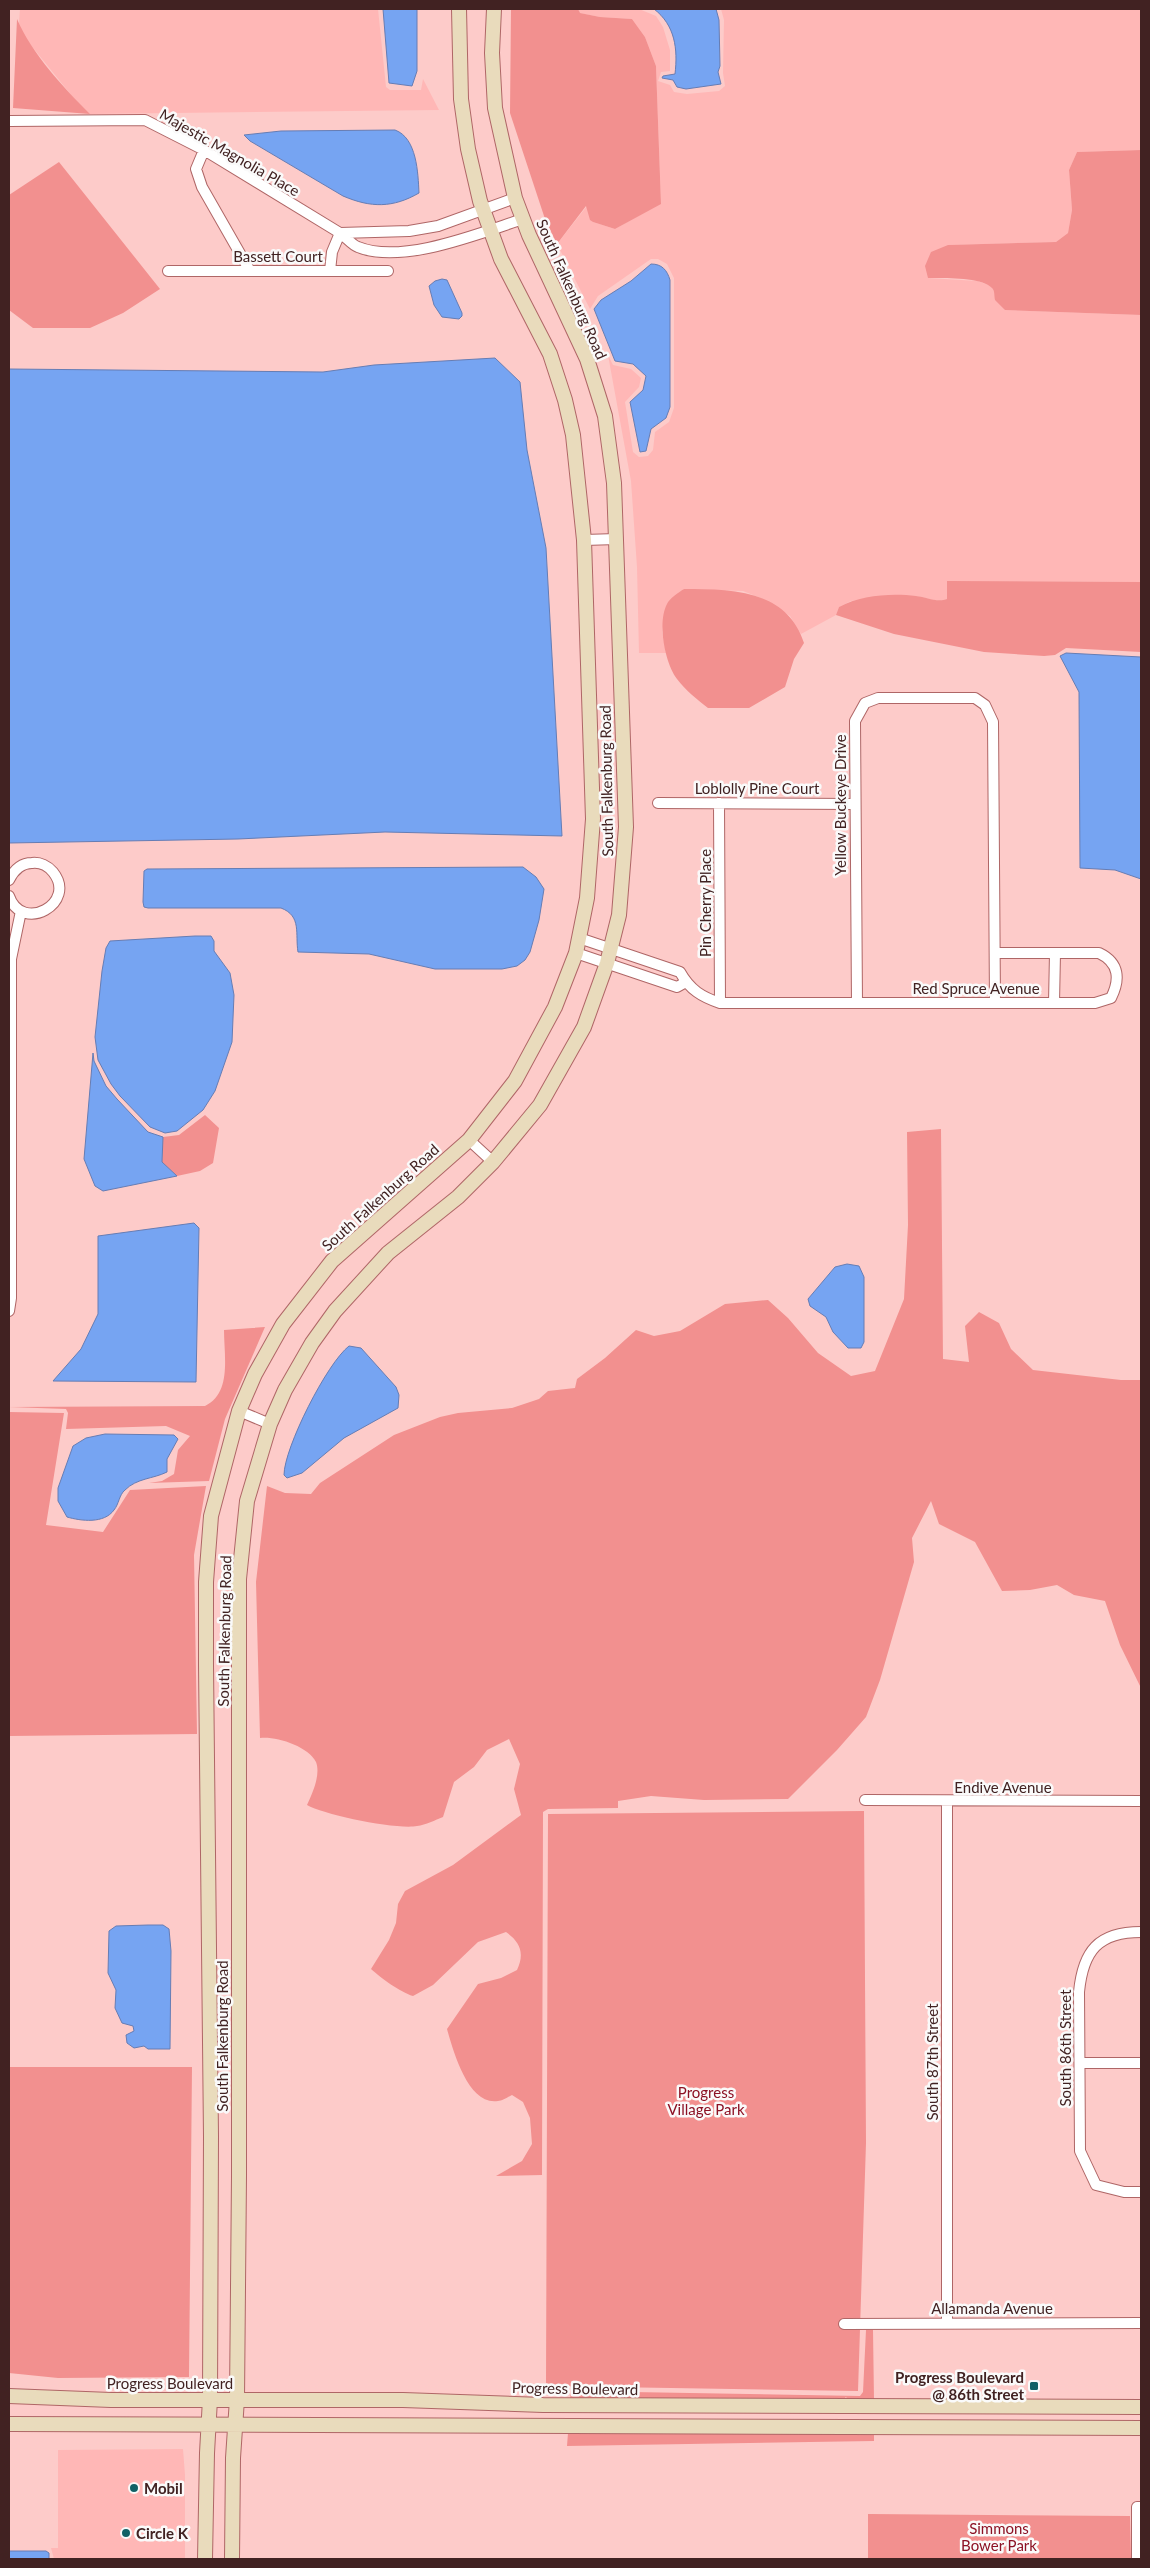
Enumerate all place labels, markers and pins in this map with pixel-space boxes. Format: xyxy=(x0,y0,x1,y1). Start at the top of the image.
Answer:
place label: Progress Boulevard @ 86th Street xyxy=(895,2368,1024,2403)
marker: Progress Boulevard @ 86th Street xyxy=(1028,2380,1040,2392)
place label: Mobil xyxy=(144,2479,183,2497)
marker: Mobil xyxy=(128,2482,140,2494)
place label: Circle K xyxy=(136,2524,189,2542)
marker: Circle K xyxy=(120,2527,132,2539)

